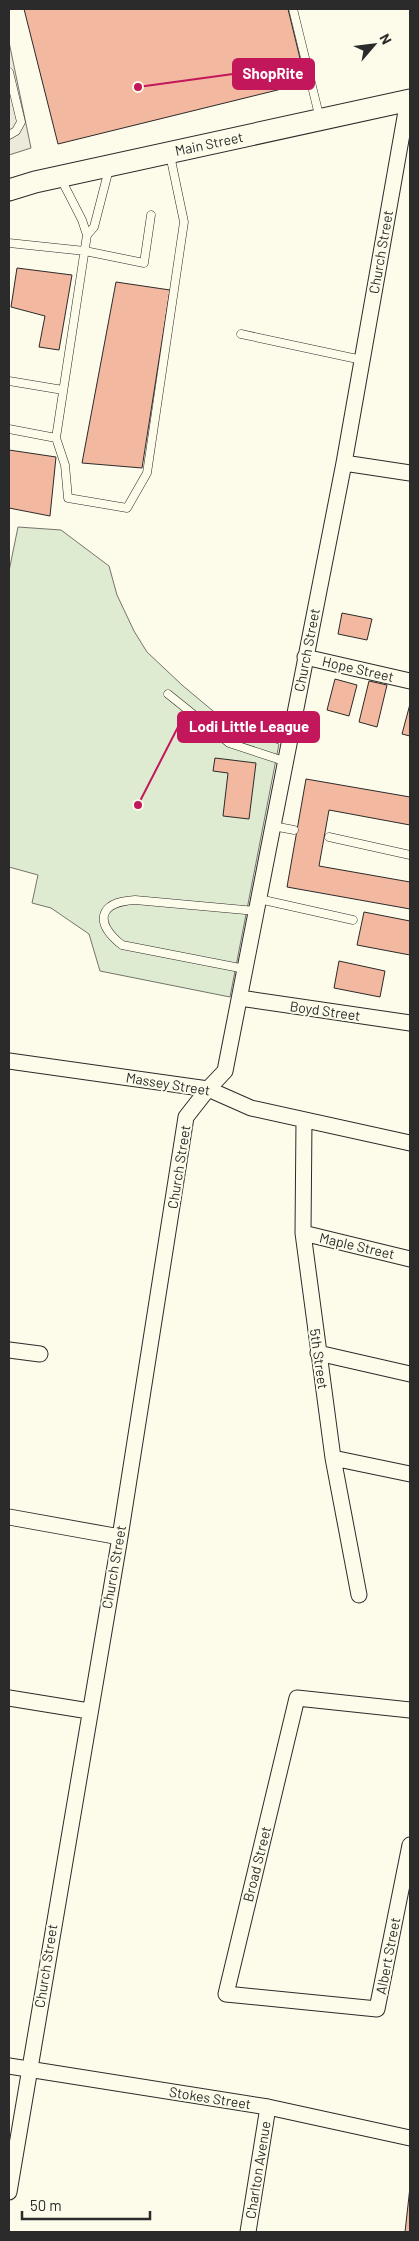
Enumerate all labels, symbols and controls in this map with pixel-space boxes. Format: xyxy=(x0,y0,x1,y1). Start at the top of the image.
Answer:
north arrow xyxy=(349,20,399,70)
text: N xyxy=(376,31,396,47)
callout: ShopRite xyxy=(233,59,314,89)
text: ShopRite xyxy=(243,64,303,82)
street label: Main Street xyxy=(173,128,245,159)
street label: Church Street xyxy=(365,209,396,295)
street label: Church Street xyxy=(290,607,323,693)
street label: Hope Street xyxy=(321,652,396,685)
callout: Lodi Little League xyxy=(178,712,319,742)
text: Lodi Little League xyxy=(189,717,309,735)
street label: Boyd Street xyxy=(289,997,361,1024)
street label: Massey Street xyxy=(125,1068,211,1099)
street label: Church Street xyxy=(164,1124,194,1210)
street label: Maple Street xyxy=(318,1229,396,1262)
street label: 5th Street xyxy=(307,1328,332,1390)
street label: Church Street xyxy=(98,1524,129,1610)
street label: Broad Street xyxy=(239,1824,274,1903)
street label: Albert Street xyxy=(372,1916,403,1996)
street label: Church Street xyxy=(31,1923,61,2009)
street label: Stokes Street xyxy=(168,2083,252,2112)
street label: Charlton Avenue xyxy=(241,2120,274,2220)
scale bar xyxy=(22,2188,150,2220)
text: 50 m xyxy=(30,2196,62,2214)

